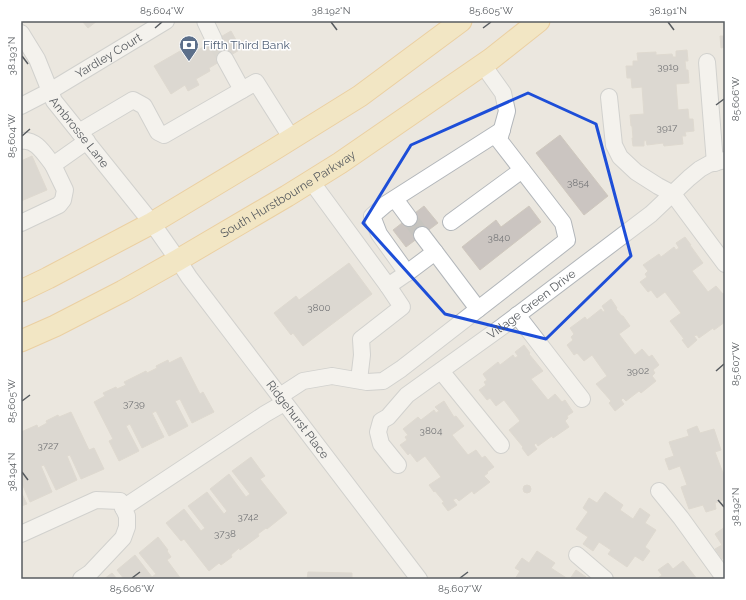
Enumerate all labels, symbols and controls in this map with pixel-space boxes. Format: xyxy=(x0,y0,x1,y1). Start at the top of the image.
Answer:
text: 85.604°W xyxy=(140,5,184,16)
text: 38.192°N xyxy=(312,5,350,16)
text: 85.605°W xyxy=(469,5,514,16)
text: 38.191°N xyxy=(649,5,687,16)
street label: Yardley Court xyxy=(73,30,144,81)
bank icon: Fifth Third Bank xyxy=(178,34,200,62)
text: 38.193°N xyxy=(6,37,17,75)
place label: Fifth Third Bank xyxy=(203,38,290,52)
house number: 3919 xyxy=(657,61,679,72)
text: 85.606°W xyxy=(730,76,741,121)
street label: Ambrosse Lane xyxy=(46,94,112,171)
text: 85.604°W xyxy=(6,114,17,158)
house number: 3917 xyxy=(657,122,678,133)
street label: South Hurstbourne Parkway xyxy=(218,147,359,241)
house number: 3854 xyxy=(567,177,590,188)
house number: 3840 xyxy=(488,232,510,243)
street label: Village Green Drive xyxy=(485,267,578,342)
house number: 3800 xyxy=(307,302,331,313)
text: 85.607°W xyxy=(730,342,741,386)
house number: 3902 xyxy=(627,365,649,376)
text: 85.605°W xyxy=(6,378,17,423)
street label: Ridgehurst Place xyxy=(263,378,332,461)
house number: 3739 xyxy=(123,398,145,409)
house number: 3804 xyxy=(420,425,443,436)
house number: 3727 xyxy=(37,440,59,451)
text: 38.194°N xyxy=(6,452,17,492)
text: 38.192°N xyxy=(730,488,741,526)
house number: 3742 xyxy=(238,511,258,522)
house number: 3738 xyxy=(214,528,236,539)
text: 85.606°W xyxy=(110,583,155,594)
text: 85.607°W xyxy=(438,583,482,594)

